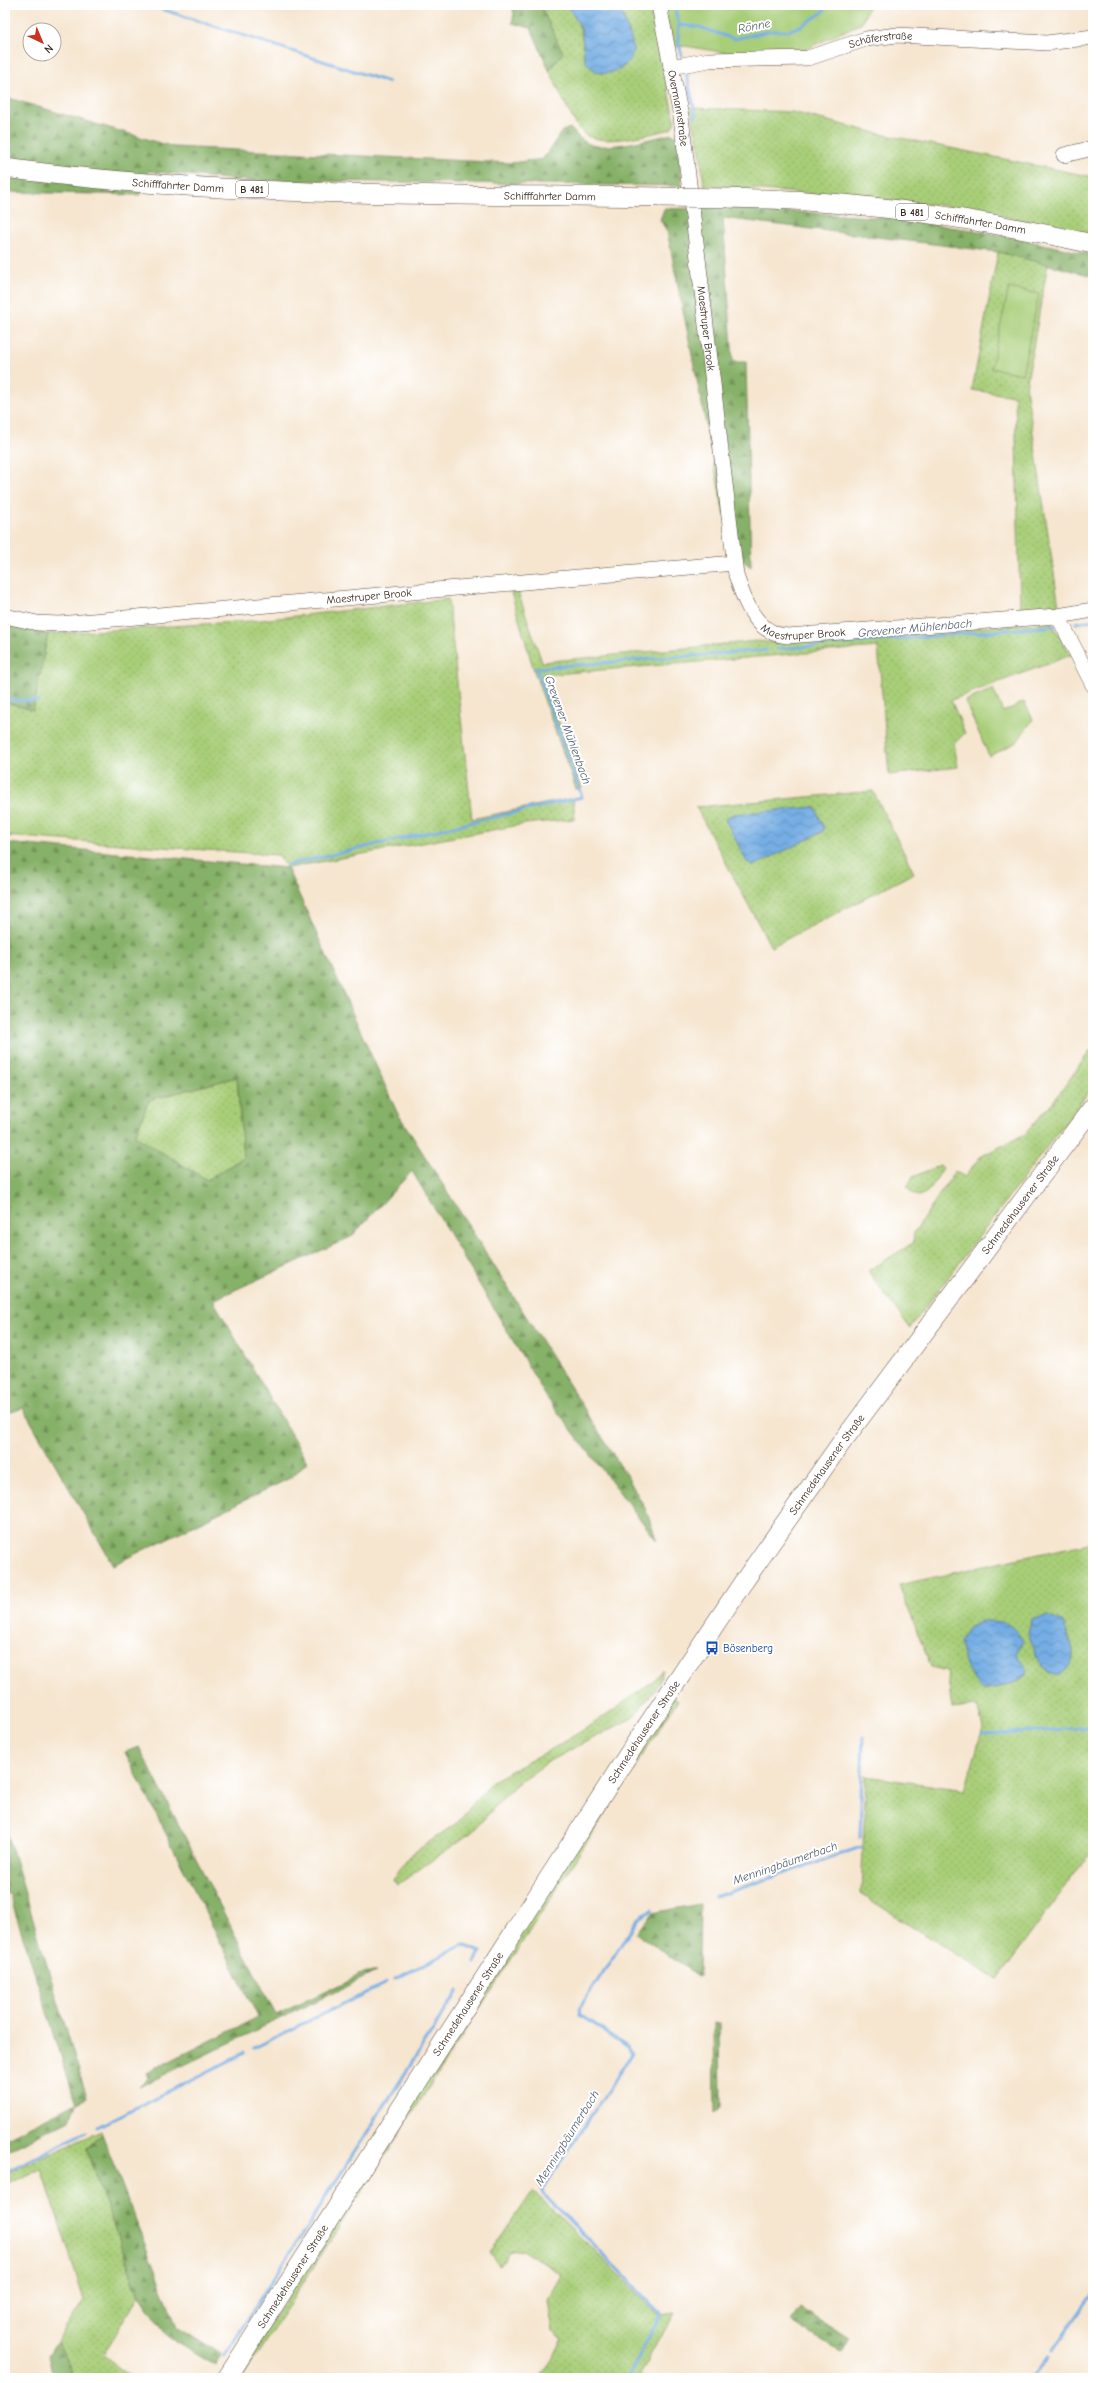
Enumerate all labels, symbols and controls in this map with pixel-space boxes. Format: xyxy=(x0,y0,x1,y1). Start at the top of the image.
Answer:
water label: Rönne xyxy=(737,16,771,36)
north arrow xyxy=(22,22,62,62)
street label: Schäferstraße xyxy=(847,29,913,51)
text: N xyxy=(41,42,56,56)
street label: Overmannstraße xyxy=(665,69,691,148)
street label: Schifffahrter Damm xyxy=(132,176,224,195)
road number: B 481 xyxy=(236,181,268,197)
street label: Schifffahrter Damm xyxy=(504,189,596,203)
road number: B 481 xyxy=(896,204,928,220)
street label: Schifffahrter Damm xyxy=(934,209,1027,237)
street label: Maestruper Brook xyxy=(694,285,718,372)
street label: Maestruper Brook xyxy=(326,586,413,607)
water label: Grevener Mühlenbach xyxy=(857,616,973,640)
street label: Maestruper Brook xyxy=(758,621,846,643)
water label: Grevener Mühlenbach xyxy=(542,674,594,786)
street label: Schmedehausener Straße xyxy=(979,1152,1062,1257)
street label: Schmedehausener Straße xyxy=(787,1411,868,1517)
bus stop icon: Bösenberg xyxy=(704,1640,720,1656)
place label: Bösenberg xyxy=(723,1642,773,1655)
street label: Schmedehausener Straße xyxy=(605,1678,683,1786)
water label: Menningbäumerbach xyxy=(730,1839,839,1888)
street label: Schmedehausener Straße xyxy=(430,1949,507,2058)
water label: Menningbäumerbach xyxy=(531,2088,602,2189)
street label: Schmedehausener Straße xyxy=(255,2222,331,2331)

